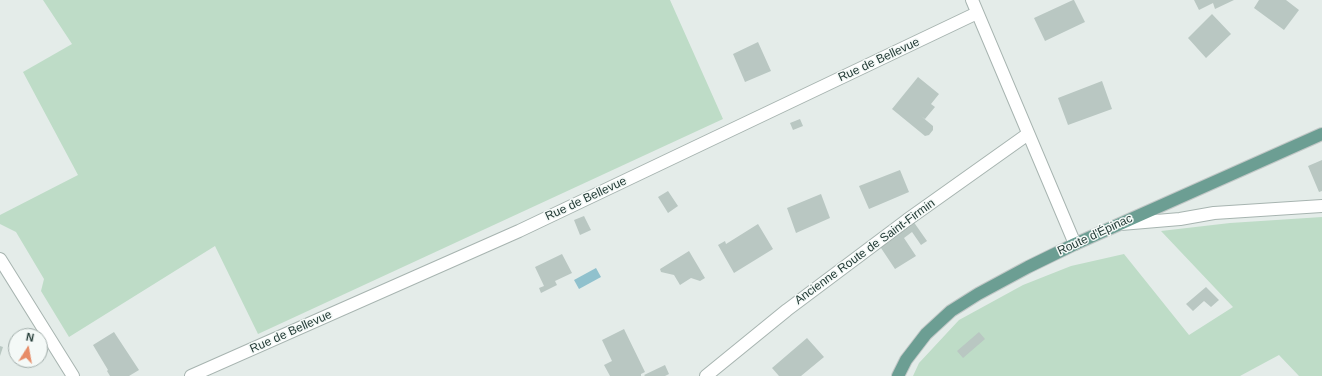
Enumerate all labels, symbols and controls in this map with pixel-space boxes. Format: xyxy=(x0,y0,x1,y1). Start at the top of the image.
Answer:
street label: Rue de Bellevue xyxy=(836,35,922,85)
street label: Rue de Bellevue xyxy=(543,174,629,224)
street label: Ancienne Route de Saint-Firmin xyxy=(792,196,938,308)
street label: Route d'Épinac xyxy=(1055,211,1135,259)
street label: Rue de Bellevue xyxy=(248,308,334,356)
north arrow xyxy=(8,328,48,368)
text: N xyxy=(25,331,35,344)

